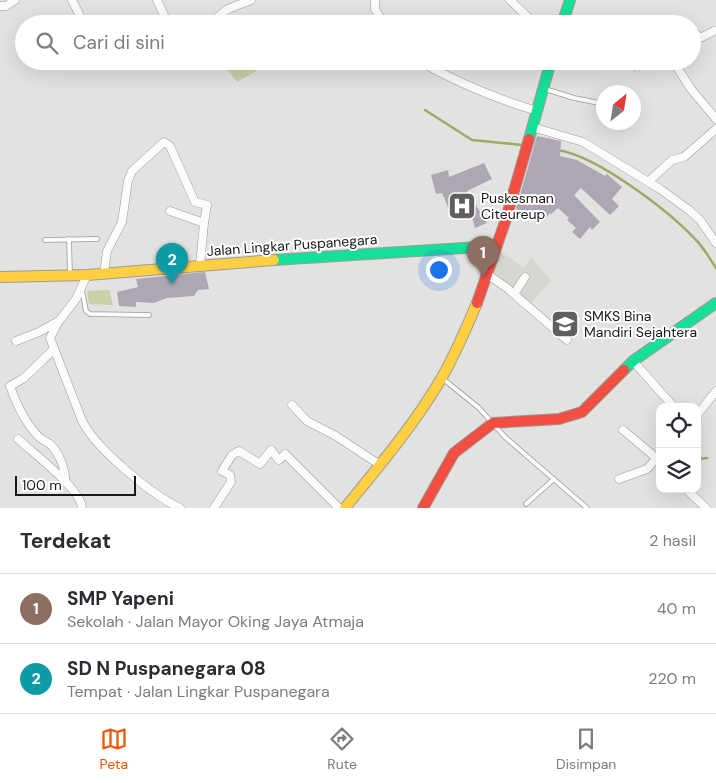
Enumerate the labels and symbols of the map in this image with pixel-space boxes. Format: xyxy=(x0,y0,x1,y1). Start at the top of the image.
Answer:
north arrow xyxy=(596,85,641,130)
place label: Puskesman Citeureup xyxy=(481,189,554,223)
hospital icon: Puskesman Citeureup xyxy=(447,191,477,221)
street label: Jalan Lingkar Puspanegara xyxy=(206,230,378,260)
pin: 1 xyxy=(467,236,499,277)
pin: 2 xyxy=(156,243,188,284)
your location xyxy=(426,257,452,283)
place label: SMKS Bina Mandiri Sejahtera xyxy=(584,307,697,341)
school or university icon: SMKS Bina Mandiri Sejahtera xyxy=(550,309,580,339)
scale bar xyxy=(15,473,136,496)

